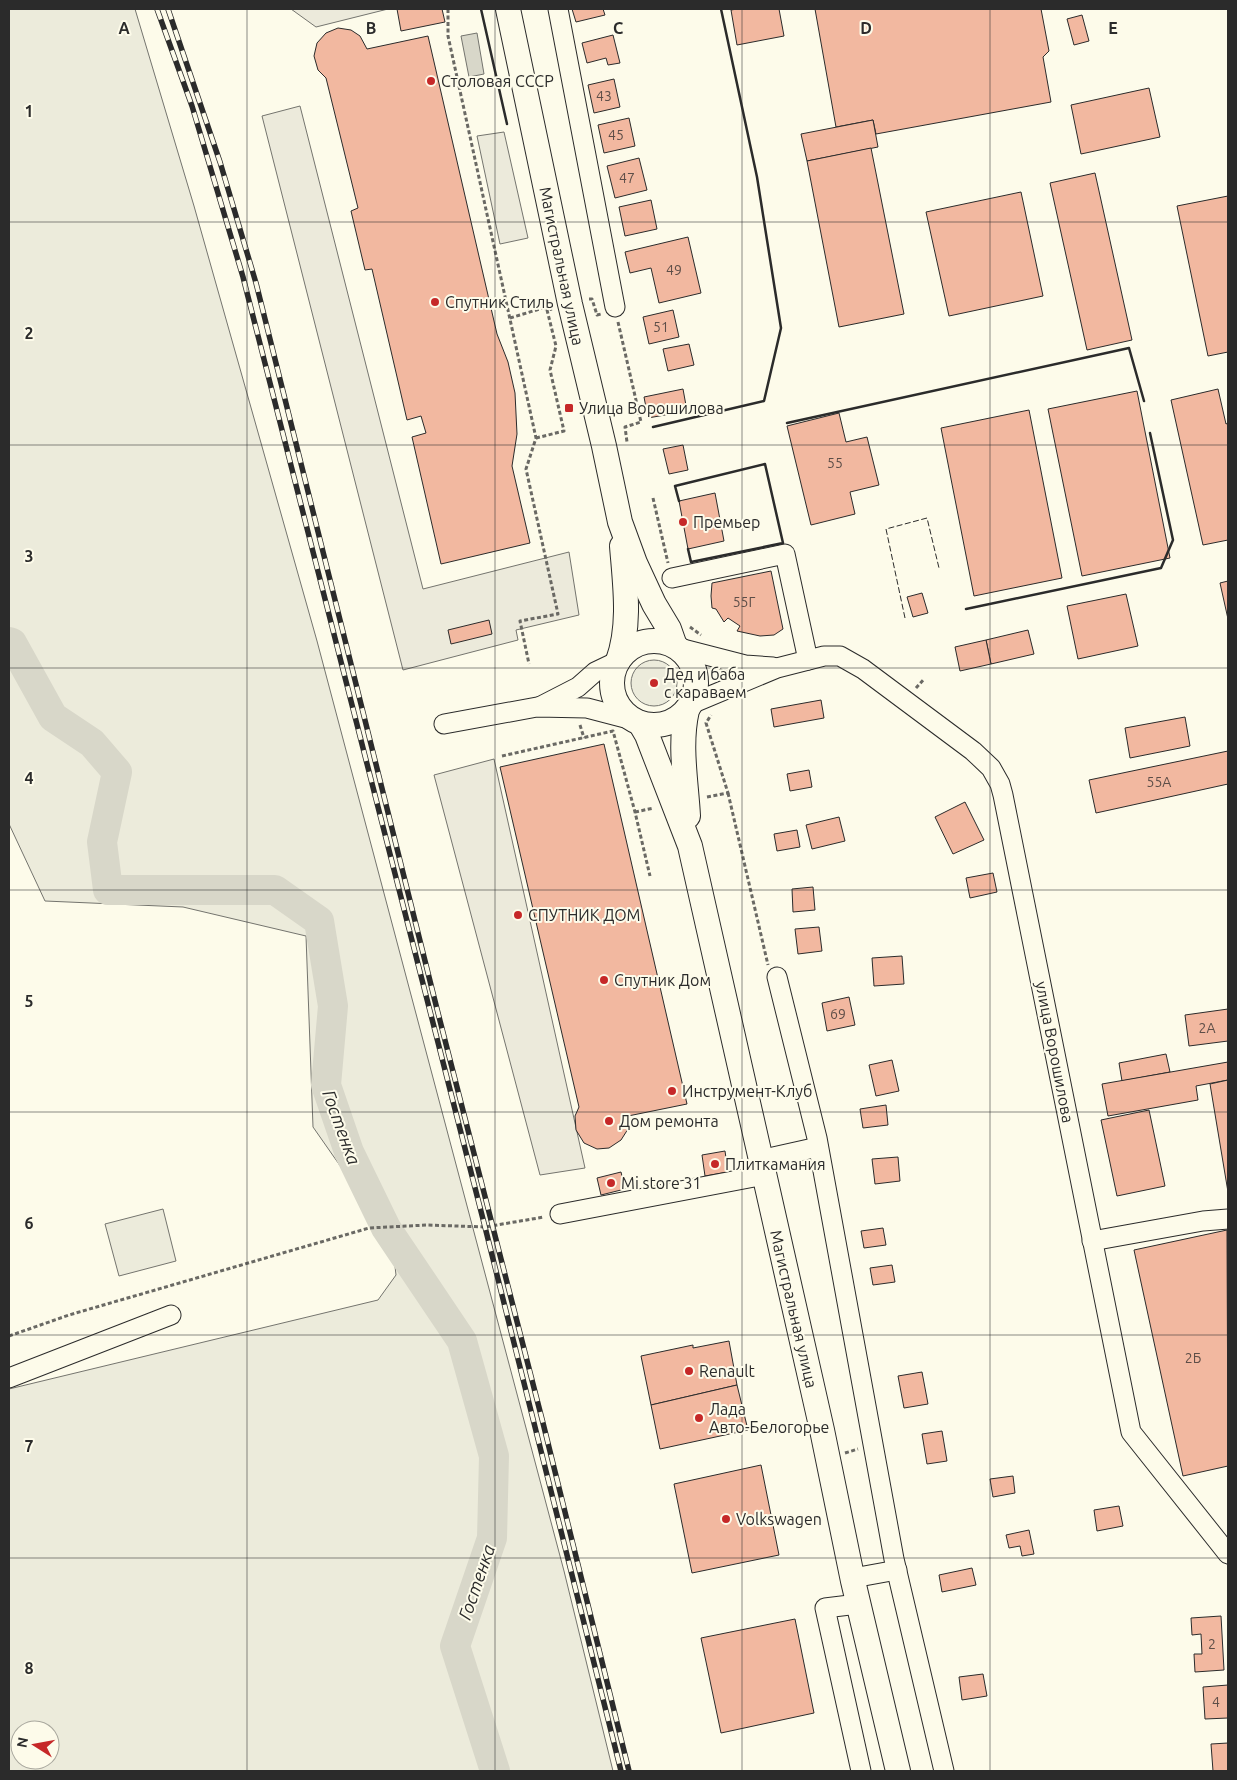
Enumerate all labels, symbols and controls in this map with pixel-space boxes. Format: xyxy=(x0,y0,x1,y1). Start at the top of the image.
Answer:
text: A xyxy=(118,19,130,37)
text: B xyxy=(366,19,376,37)
text: C xyxy=(613,19,623,37)
text: D xyxy=(860,19,872,37)
text: E xyxy=(1108,19,1118,37)
place label: Столовая СССР xyxy=(441,72,554,90)
marker: Столовая СССР xyxy=(425,75,437,87)
house number: 43 xyxy=(596,88,612,104)
text: 1 xyxy=(24,102,34,120)
house number: 45 xyxy=(608,127,624,143)
house number: 47 xyxy=(619,170,635,186)
street label: Магистральная улица xyxy=(536,185,588,347)
house number: 49 xyxy=(666,262,682,278)
place label: Спутник Стиль xyxy=(445,293,554,311)
marker: Спутник Стиль xyxy=(429,296,441,308)
house number: 51 xyxy=(653,319,669,335)
text: 2 xyxy=(24,324,34,342)
place label: Улица Ворошилова xyxy=(579,399,724,417)
marker: Улица Ворошилова xyxy=(563,402,575,414)
house number: 55 xyxy=(827,455,843,471)
place label: Премьер xyxy=(693,513,760,531)
marker: Премьер xyxy=(677,516,689,528)
text: 3 xyxy=(24,547,34,565)
house number: 55Г xyxy=(733,594,755,610)
place label: Дед и баба с караваем xyxy=(664,665,747,701)
marker: Дед и баба с караваем xyxy=(648,677,660,689)
text: 4 xyxy=(24,769,34,787)
house number: 55А xyxy=(1147,774,1171,790)
place label: СПУТНИК ДОМ xyxy=(528,906,641,924)
marker: СПУТНИК ДОМ xyxy=(512,909,524,921)
place label: Спутник Дом xyxy=(614,971,711,989)
marker: Спутник Дом xyxy=(598,974,610,986)
street label: улица Ворошилова xyxy=(1032,980,1078,1124)
text: 5 xyxy=(24,992,34,1010)
house number: 69 xyxy=(830,1006,846,1022)
house number: 2А xyxy=(1199,1020,1216,1036)
place label: Инструмент-Клуб xyxy=(682,1082,812,1100)
marker: Инструмент-Клуб xyxy=(666,1085,678,1097)
water label: Гостенка xyxy=(319,1087,365,1167)
place label: Дом ремонта xyxy=(619,1112,719,1130)
marker: Дом ремонта xyxy=(603,1115,615,1127)
place label: Плиткамания xyxy=(725,1155,826,1173)
marker: Плиткамания xyxy=(709,1158,721,1170)
place label: Mi store 31 xyxy=(621,1174,702,1192)
marker: Mi store 31 xyxy=(605,1177,617,1189)
text: 6 xyxy=(24,1214,34,1232)
street label: Магистральная улица xyxy=(767,1228,821,1390)
house number: 2Б xyxy=(1185,1350,1201,1366)
place label: Renault xyxy=(699,1362,755,1380)
marker: Renault xyxy=(683,1365,695,1377)
place label: Лада Авто-Белогорье xyxy=(709,1400,829,1436)
marker: Лада Авто-Белогорье xyxy=(693,1412,705,1424)
text: 7 xyxy=(24,1437,34,1455)
place label: Volkswagen xyxy=(736,1510,822,1528)
marker: Volkswagen xyxy=(720,1513,732,1525)
water label: Гостенка xyxy=(454,1542,498,1622)
house number: 2 xyxy=(1208,1636,1216,1652)
text: 8 xyxy=(24,1659,34,1677)
house number: 4 xyxy=(1212,1694,1220,1710)
north arrow xyxy=(10,1720,60,1770)
text: N xyxy=(13,1736,31,1749)

